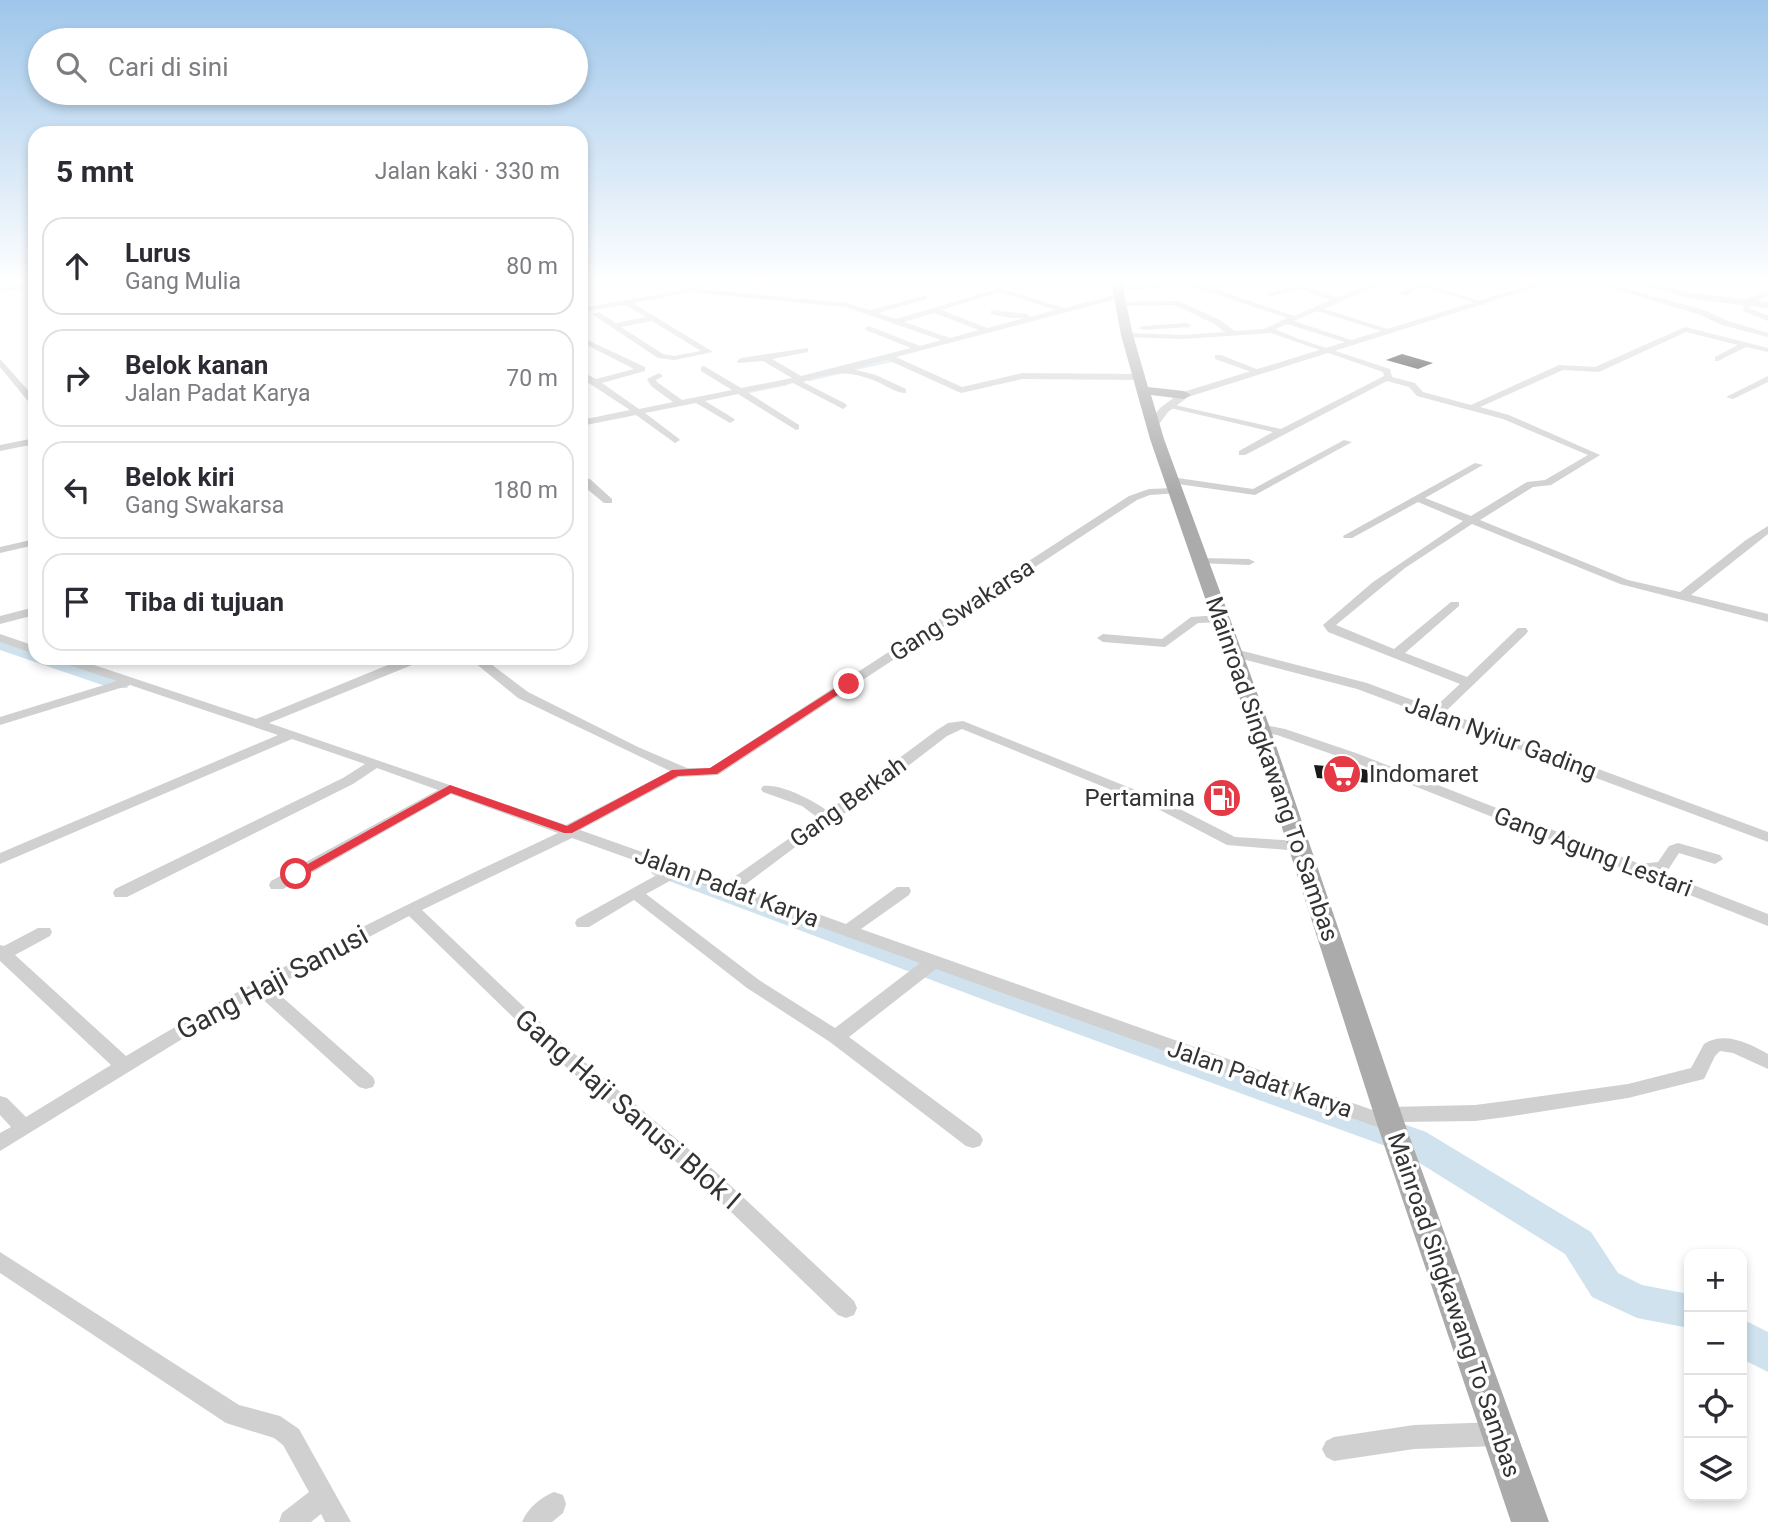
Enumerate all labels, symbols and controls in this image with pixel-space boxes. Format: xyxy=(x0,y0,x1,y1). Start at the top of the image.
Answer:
search box xyxy=(28,28,588,105)
icon: search xyxy=(52,48,90,86)
text: Cari di sini xyxy=(108,52,229,82)
text: 5 mnt xyxy=(56,154,134,189)
text: Jalan kaki · 330 m xyxy=(375,158,560,185)
text: Lurus xyxy=(125,238,191,268)
icon: ahead xyxy=(58,247,96,285)
text: 80 m xyxy=(506,253,558,280)
text: Gang Mulia xyxy=(125,268,241,295)
text: Belok kanan xyxy=(125,350,268,380)
icon: right xyxy=(58,359,96,397)
text: 70 m xyxy=(506,365,558,392)
text: Jalan Padat Karya xyxy=(125,380,310,407)
text: Belok kiri xyxy=(125,462,235,492)
icon: left xyxy=(58,471,96,509)
text: 180 m xyxy=(493,477,558,504)
text: Gang Swakarsa xyxy=(125,492,284,519)
street label: Gang Swakarsa xyxy=(885,553,1039,667)
icon: arrive xyxy=(58,583,96,621)
text: Tiba di tujuan xyxy=(125,587,284,617)
street label: Mainroad Singkawang To Sambas xyxy=(1200,593,1344,945)
route end xyxy=(833,668,864,699)
street label: Jalan Nyiur Gading xyxy=(1402,690,1600,786)
street label: Gang Berkah xyxy=(785,751,911,853)
supermarket icon: Indomaret xyxy=(1321,753,1363,795)
place label: Indomaret xyxy=(1369,760,1479,788)
fuel station icon: Pertamina xyxy=(1201,777,1243,819)
place label: Pertamina xyxy=(1084,784,1195,812)
street label: Gang Agung Lestari xyxy=(1490,801,1696,903)
street label: Jalan Padat Karya xyxy=(631,841,823,933)
route start xyxy=(280,858,311,889)
street label: Gang Haji Sanusi xyxy=(171,918,374,1047)
street label: Gang Haji Sanusi Blok I xyxy=(508,1002,747,1216)
street label: Jalan Padat Karya xyxy=(1164,1034,1356,1124)
street label: Mainroad Singkawang To Sambas xyxy=(1382,1129,1526,1481)
map controls xyxy=(1684,1249,1747,1501)
button: + xyxy=(1684,1249,1747,1312)
button: − xyxy=(1684,1312,1747,1375)
button: locate xyxy=(1684,1375,1747,1438)
button: layers xyxy=(1684,1438,1747,1501)

